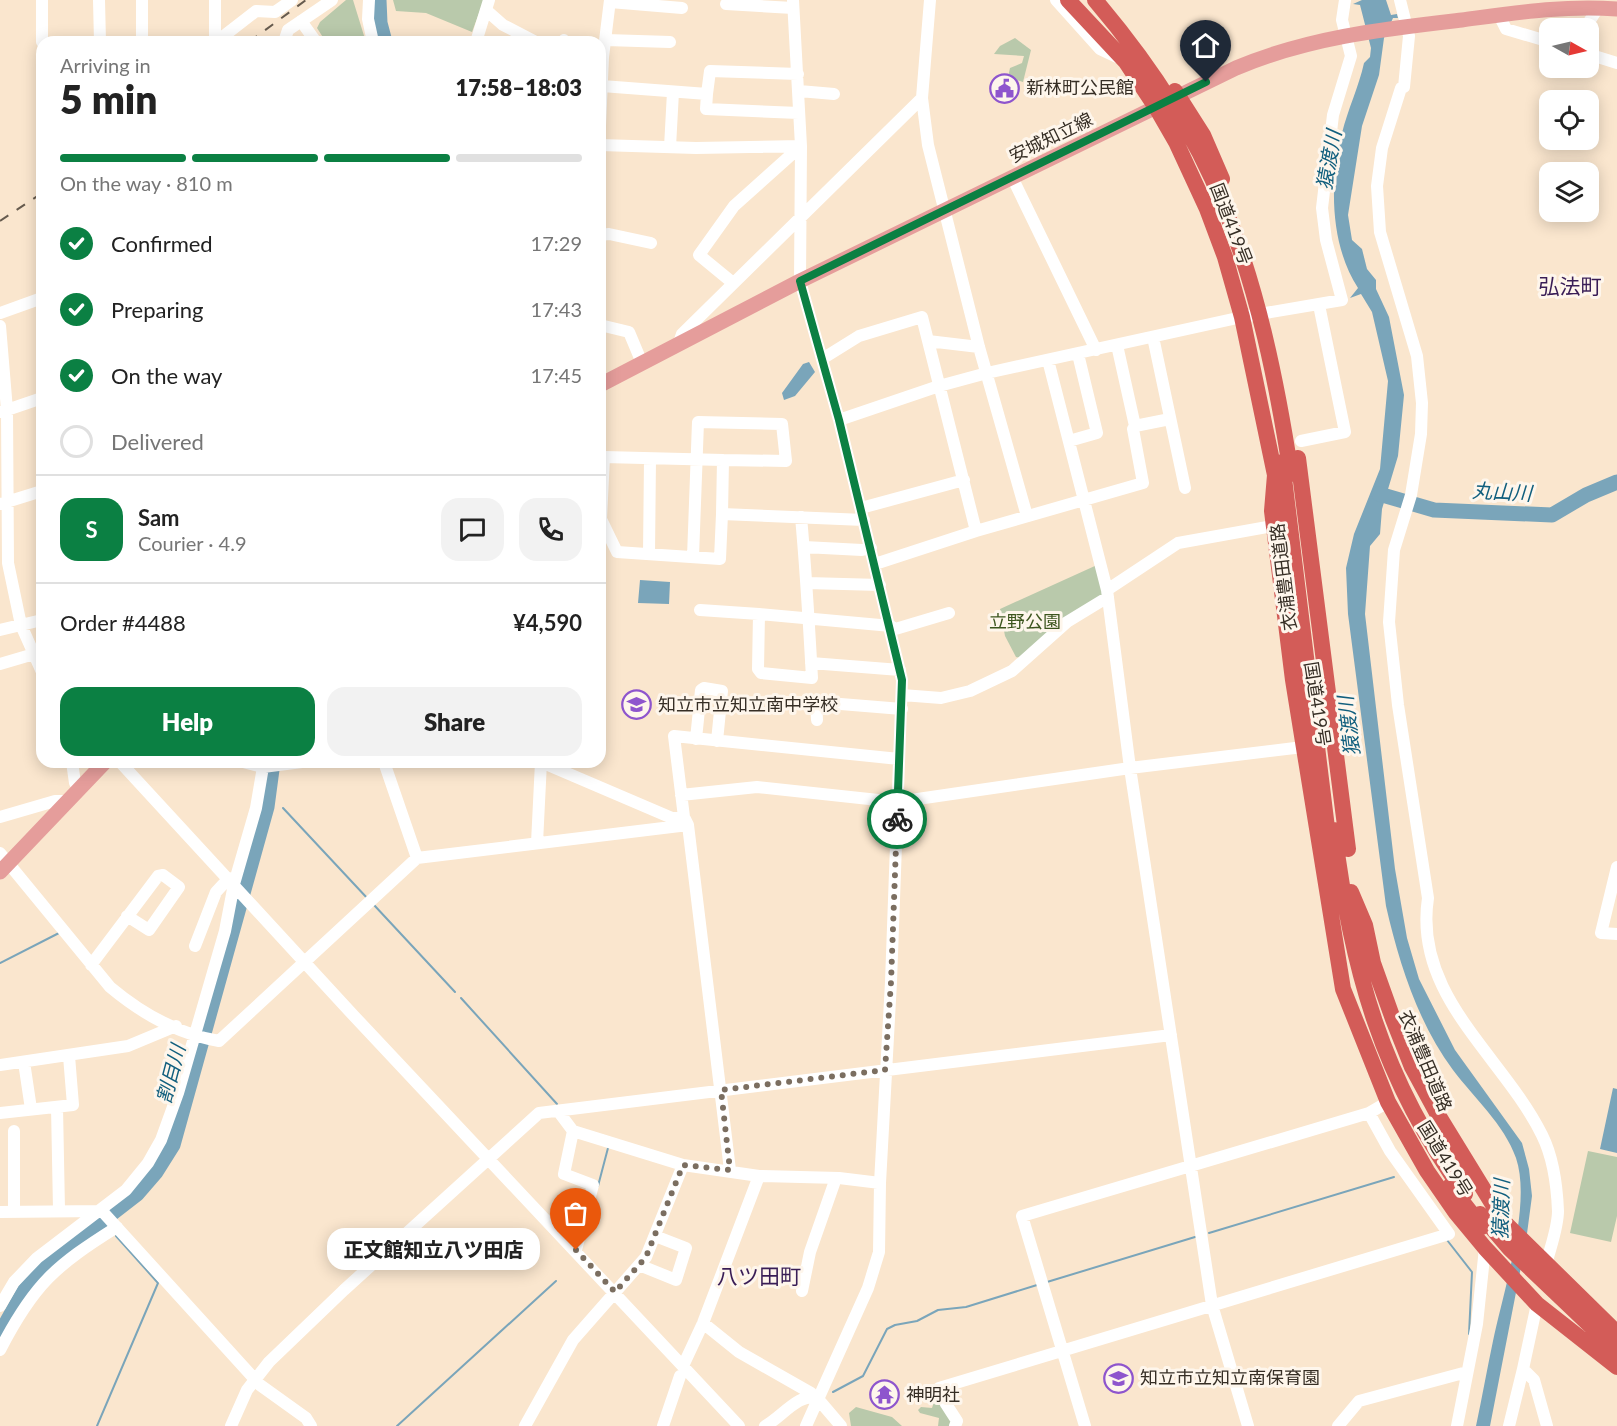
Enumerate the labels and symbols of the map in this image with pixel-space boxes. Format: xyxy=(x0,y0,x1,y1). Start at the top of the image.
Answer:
north arrow xyxy=(1539,18,1599,78)
pin xyxy=(1180,20,1231,82)
public building icon: 新林町公民館 xyxy=(989,72,1021,104)
place label: 新林町公民館 xyxy=(1026,76,1134,98)
street label: 安城知立線 xyxy=(1005,107,1096,167)
water label: 猿渡川 xyxy=(1311,126,1345,191)
street label: 国道419号 xyxy=(1206,180,1257,267)
district label: 弘法町 xyxy=(1539,273,1602,298)
water label: 丸山川 xyxy=(1471,477,1535,505)
street label: 衣浦豊田道路 xyxy=(1266,522,1301,632)
park label: 立野公園 xyxy=(989,610,1061,632)
street label: 国道419号 xyxy=(1300,660,1336,748)
school or university icon: 知立市立知立南中学校 xyxy=(621,689,653,721)
place label: 知立市立知立南中学校 xyxy=(658,693,838,715)
water label: 猿渡川 xyxy=(1332,693,1364,757)
courier xyxy=(867,789,927,849)
street label: 衣浦豊田道路 xyxy=(1395,1007,1457,1115)
water label: 割目川 xyxy=(151,1040,190,1106)
street label: 国道419号 xyxy=(1414,1116,1478,1200)
water label: 猿渡川 xyxy=(1487,1177,1513,1239)
pin xyxy=(550,1188,601,1250)
callout: 正文館知立八ツ田店 xyxy=(327,1229,540,1271)
district label: 八ツ田町 xyxy=(717,1263,801,1288)
school or university icon: 知立市立知立南保育園 xyxy=(1103,1362,1135,1394)
place label: 知立市立知立南保育園 xyxy=(1140,1366,1320,1388)
temple icon: 神明社 xyxy=(869,1379,901,1411)
place label: 神明社 xyxy=(906,1383,960,1405)

